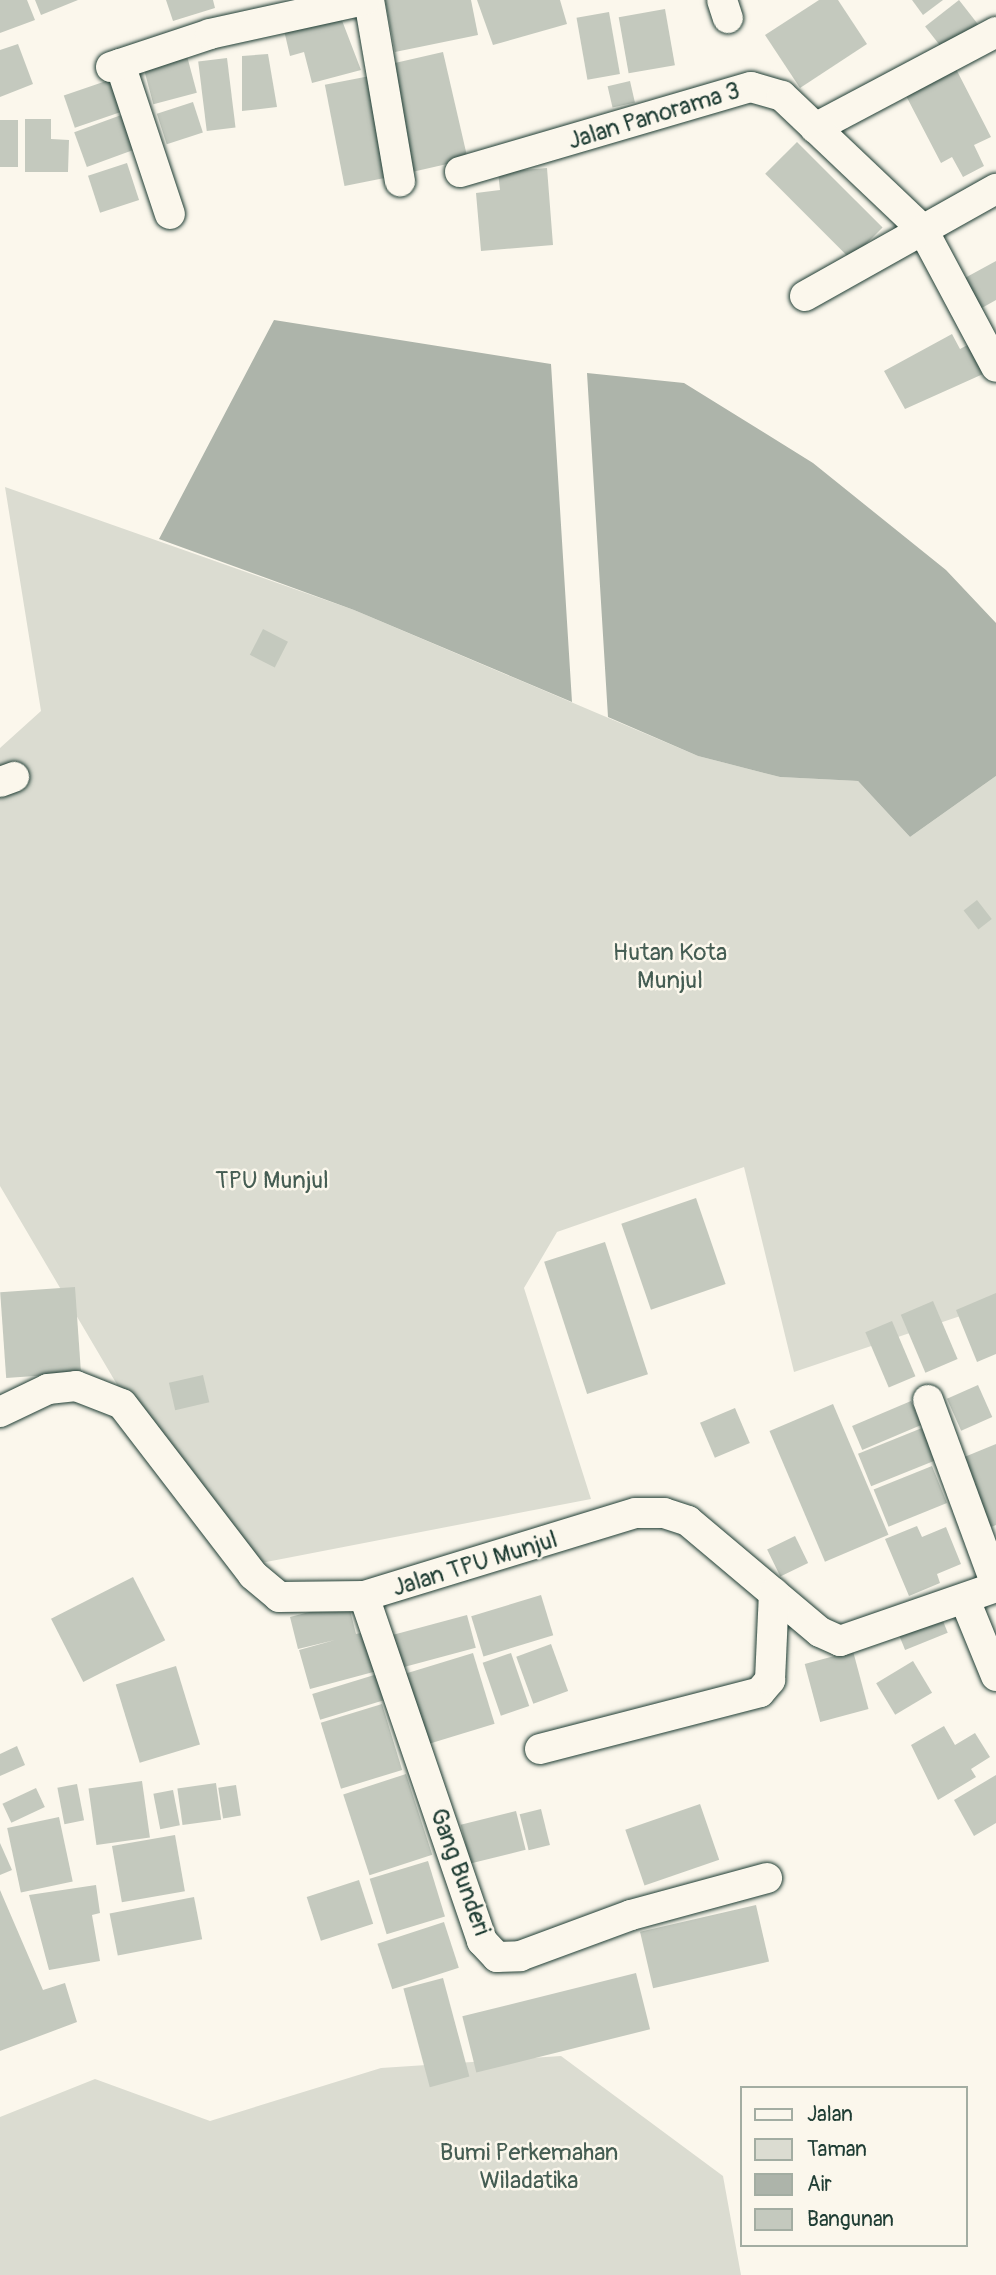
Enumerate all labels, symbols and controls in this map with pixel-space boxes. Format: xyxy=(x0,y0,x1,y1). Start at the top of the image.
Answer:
street label: Jalan Panorama 3 xyxy=(565,76,743,156)
park label: Hutan Kota Munjul xyxy=(613,939,727,995)
park label: TPU Munjul xyxy=(215,1167,329,1195)
street label: Jalan TPU Munjul xyxy=(389,1525,561,1603)
street label: Gang Bunderi xyxy=(424,1805,496,1939)
legend xyxy=(740,2086,968,2247)
text: Jalan xyxy=(807,2101,853,2128)
text: Taman xyxy=(807,2136,867,2163)
park label: Bumi Perkemahan Wiladatika xyxy=(440,2139,618,2195)
text: Air xyxy=(807,2171,832,2198)
text: Bangunan xyxy=(807,2206,894,2233)

